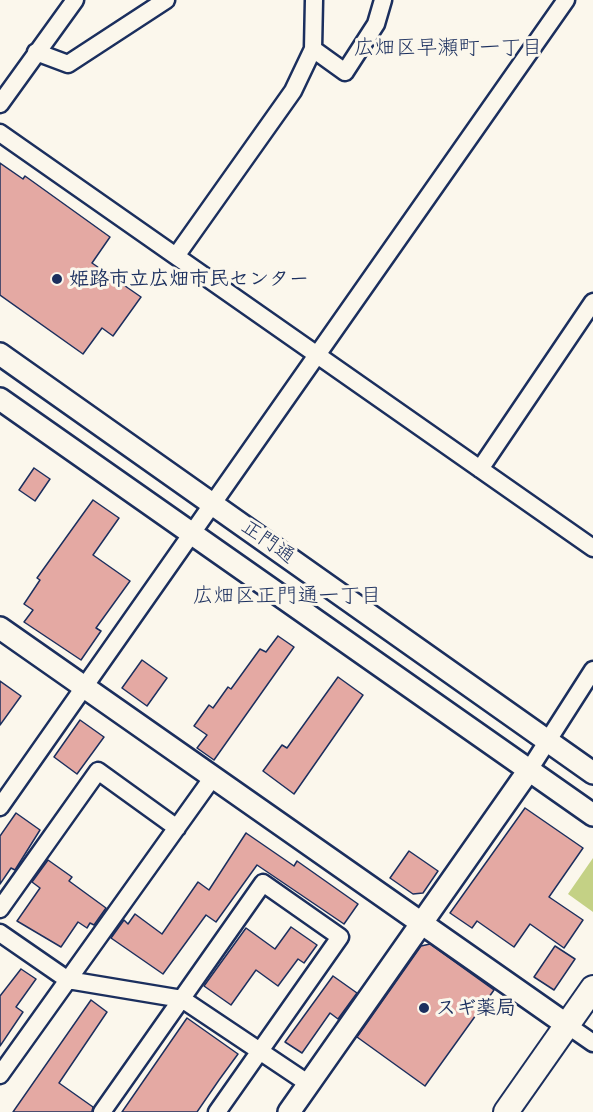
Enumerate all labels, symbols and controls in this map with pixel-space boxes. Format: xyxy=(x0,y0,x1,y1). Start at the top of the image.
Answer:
district label: 広畑区早瀬町一丁目 xyxy=(354,35,542,61)
place label: 姫路市立広畑市民センター xyxy=(69,267,309,291)
marker: 姫路市立広畑市民センター xyxy=(50,272,64,286)
street label: 正門通 xyxy=(237,515,299,569)
district label: 広畑区正門通一丁目 xyxy=(193,583,381,609)
place label: スギ薬局 xyxy=(436,996,516,1020)
marker: スギ薬局 xyxy=(417,1001,431,1015)

